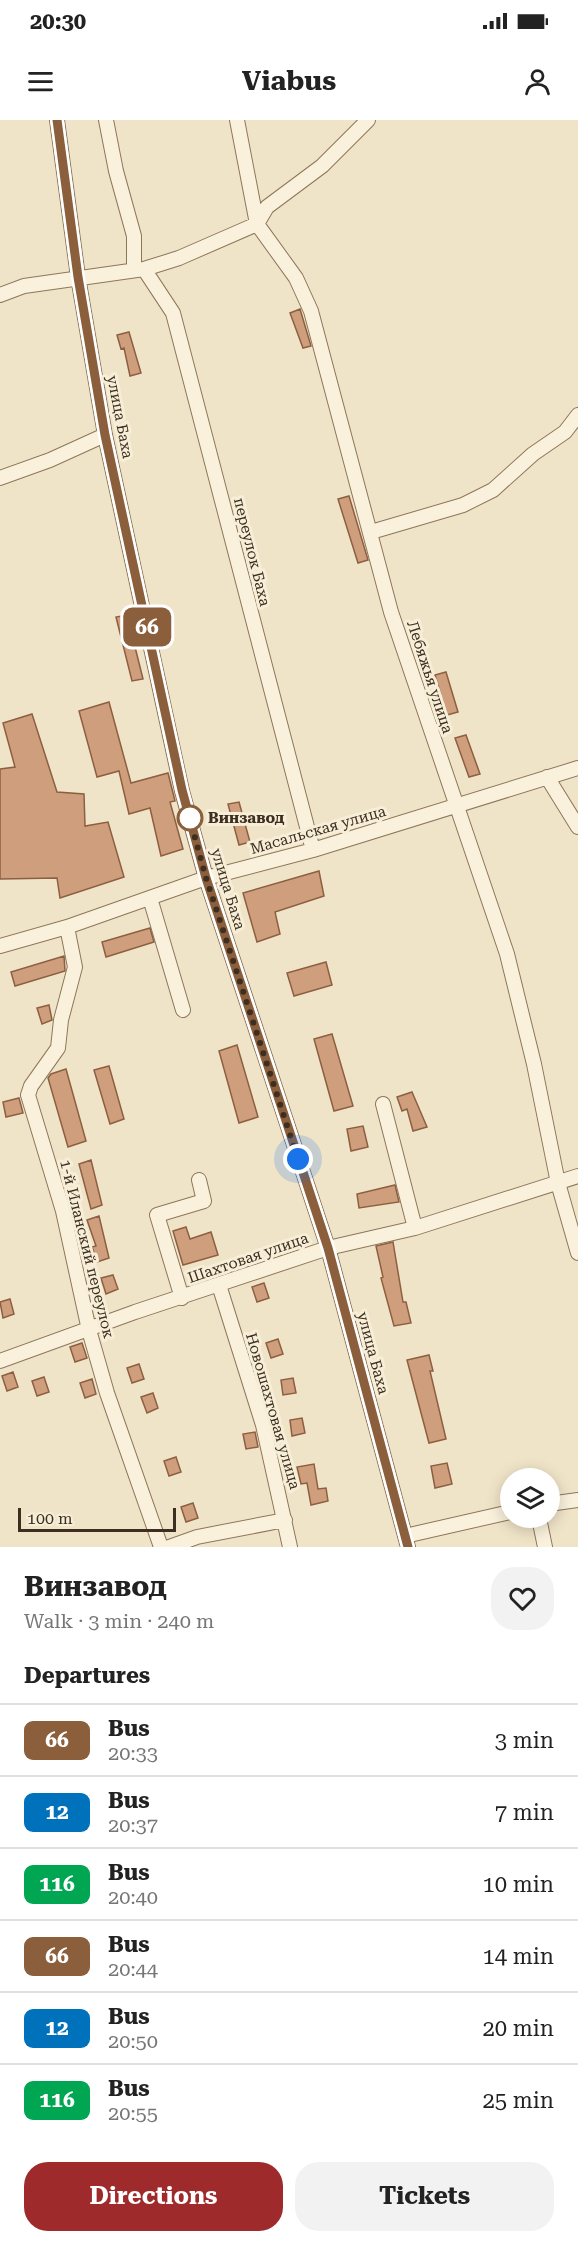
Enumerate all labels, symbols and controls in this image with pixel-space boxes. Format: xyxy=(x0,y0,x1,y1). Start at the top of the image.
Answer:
text: 20:30 xyxy=(30,9,86,34)
icon: menu xyxy=(24,65,57,98)
text: Viabus xyxy=(242,65,336,97)
icon: person xyxy=(521,65,554,98)
street label: улица Баха xyxy=(103,374,137,460)
street label: переулок Баха xyxy=(230,496,274,608)
line badge: 66 xyxy=(120,608,174,646)
text: 66 xyxy=(135,615,159,639)
street label: Лебяжья улица xyxy=(403,618,457,736)
street label: Масальская улица xyxy=(248,802,388,858)
marker: Винзавод xyxy=(177,805,203,831)
place label: Винзавод xyxy=(208,809,285,827)
street label: улица Баха xyxy=(207,846,249,932)
your location xyxy=(283,1144,313,1174)
street label: 1-й Иланский переулок xyxy=(56,1158,118,1341)
street label: Шахтовая улица xyxy=(185,1229,311,1287)
street label: улица Баха xyxy=(353,1310,393,1396)
street label: Новошахтовая улица xyxy=(242,1331,304,1491)
map controls xyxy=(500,1468,560,1528)
button: layers xyxy=(500,1468,560,1528)
scale bar xyxy=(18,1505,176,1532)
text: 100 m xyxy=(27,1509,73,1528)
button: heart xyxy=(491,1567,554,1630)
text: Винзавод xyxy=(24,1570,167,1603)
text: Walk · 3 min · 240 m xyxy=(24,1609,214,1633)
text: Departures xyxy=(24,1663,150,1688)
text: Bus xyxy=(108,1716,150,1741)
text: 66 xyxy=(45,1728,69,1752)
text: 3 min xyxy=(495,1728,554,1753)
text: 20:33 xyxy=(108,1741,158,1765)
text: Bus xyxy=(108,1788,150,1813)
text: 12 xyxy=(45,1800,69,1824)
text: 7 min xyxy=(495,1800,554,1825)
text: 20:37 xyxy=(108,1813,158,1837)
text: Bus xyxy=(108,1860,150,1885)
text: 116 xyxy=(39,1872,75,1896)
text: 10 min xyxy=(483,1872,554,1897)
text: 20:40 xyxy=(108,1885,158,1909)
text: Bus xyxy=(108,1932,150,1957)
text: 66 xyxy=(45,1944,69,1968)
text: 14 min xyxy=(483,1944,554,1969)
text: 20:44 xyxy=(108,1957,158,1981)
text: Bus xyxy=(108,2004,150,2029)
text: 12 xyxy=(45,2016,69,2040)
text: 20 min xyxy=(483,2016,554,2041)
text: 20:50 xyxy=(108,2029,158,2053)
text: Bus xyxy=(108,2076,150,2101)
text: 116 xyxy=(39,2088,75,2112)
text: 25 min xyxy=(483,2088,554,2113)
text: 20:55 xyxy=(108,2101,158,2125)
button: Directions xyxy=(24,2162,283,2231)
button: Tickets xyxy=(295,2162,554,2231)

